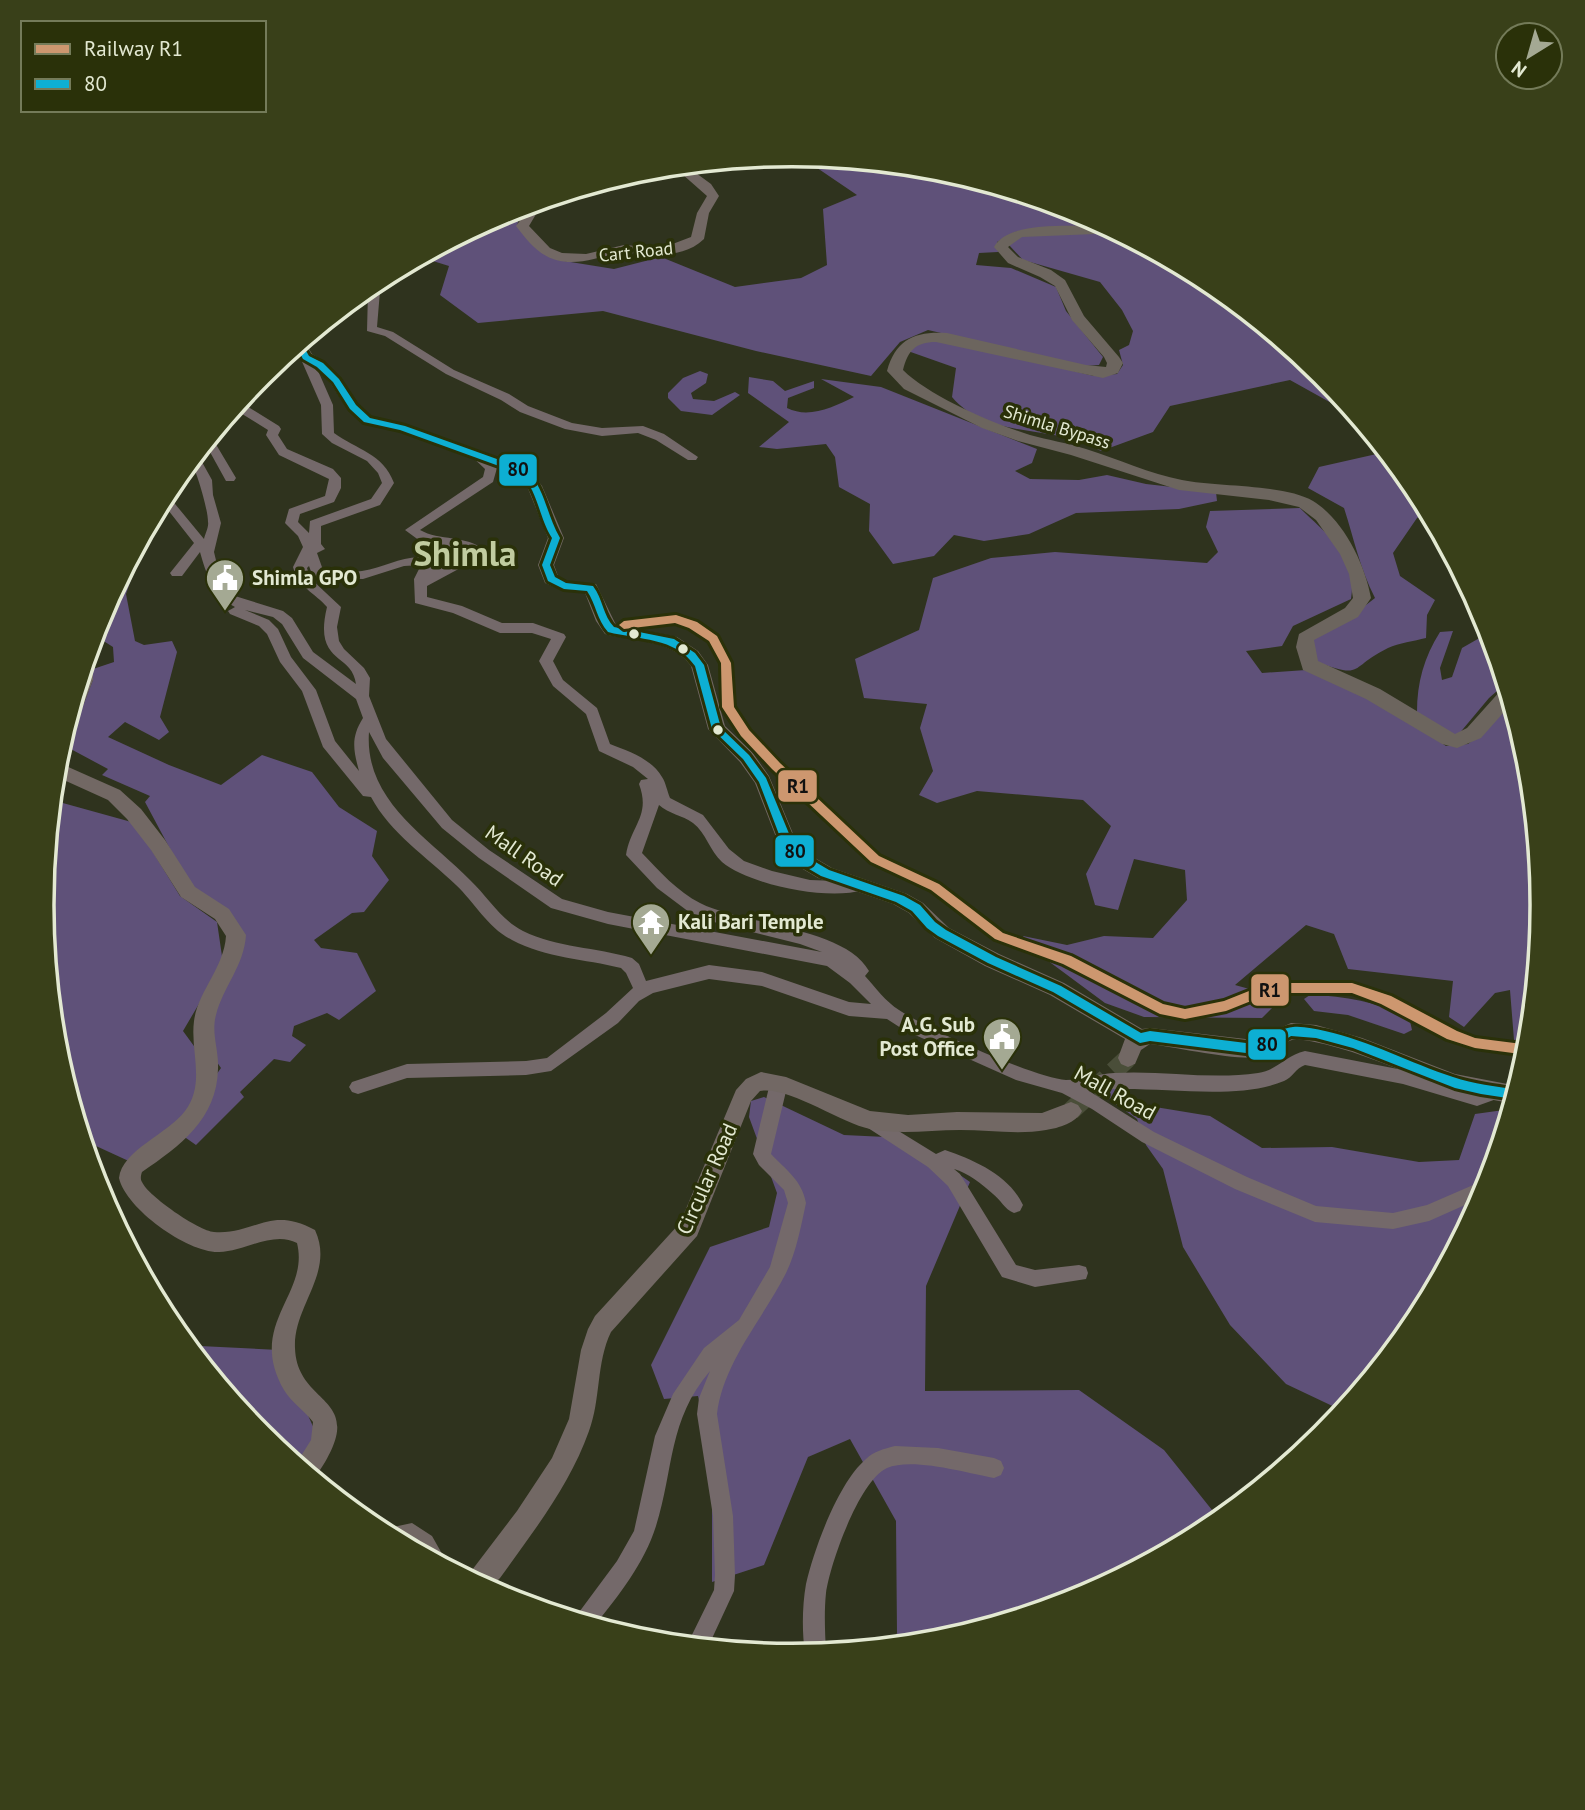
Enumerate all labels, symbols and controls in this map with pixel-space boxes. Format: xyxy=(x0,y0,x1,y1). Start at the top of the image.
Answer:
legend xyxy=(21,21,266,112)
north arrow xyxy=(1494,21,1564,91)
text: Railway R1 xyxy=(84,35,183,62)
text: N xyxy=(1507,56,1531,83)
text: 80 xyxy=(84,70,107,97)
street label: Cart Road xyxy=(598,236,674,267)
street label: Shimla Bypass xyxy=(1001,399,1113,454)
line badge: 80 xyxy=(498,453,538,487)
text: 80 xyxy=(507,457,529,481)
district label: Shimla xyxy=(414,530,516,576)
public building icon: Shimla GPO xyxy=(204,557,246,612)
place label: Shimla GPO xyxy=(252,564,357,591)
unlabelled marker xyxy=(627,627,641,641)
unlabelled marker xyxy=(676,642,690,656)
unlabelled marker xyxy=(711,723,725,737)
line badge: R1 xyxy=(777,769,818,803)
text: R1 xyxy=(787,774,809,798)
street label: Mall Road xyxy=(480,819,569,892)
line badge: 80 xyxy=(774,834,815,868)
text: 80 xyxy=(784,839,806,863)
temple icon: Kali Bari Temple xyxy=(630,901,672,956)
place label: Kali Bari Temple xyxy=(678,908,824,935)
line badge: R1 xyxy=(1250,973,1290,1007)
text: R1 xyxy=(1259,978,1281,1002)
place label: A.G. Sub Post Office xyxy=(879,1011,975,1062)
public building icon: A.G. Sub Post Office xyxy=(981,1016,1023,1071)
line badge: 80 xyxy=(1247,1028,1287,1061)
text: 80 xyxy=(1256,1032,1278,1056)
street label: Mall Road xyxy=(1070,1059,1161,1126)
street label: Circular Road xyxy=(670,1119,743,1239)

